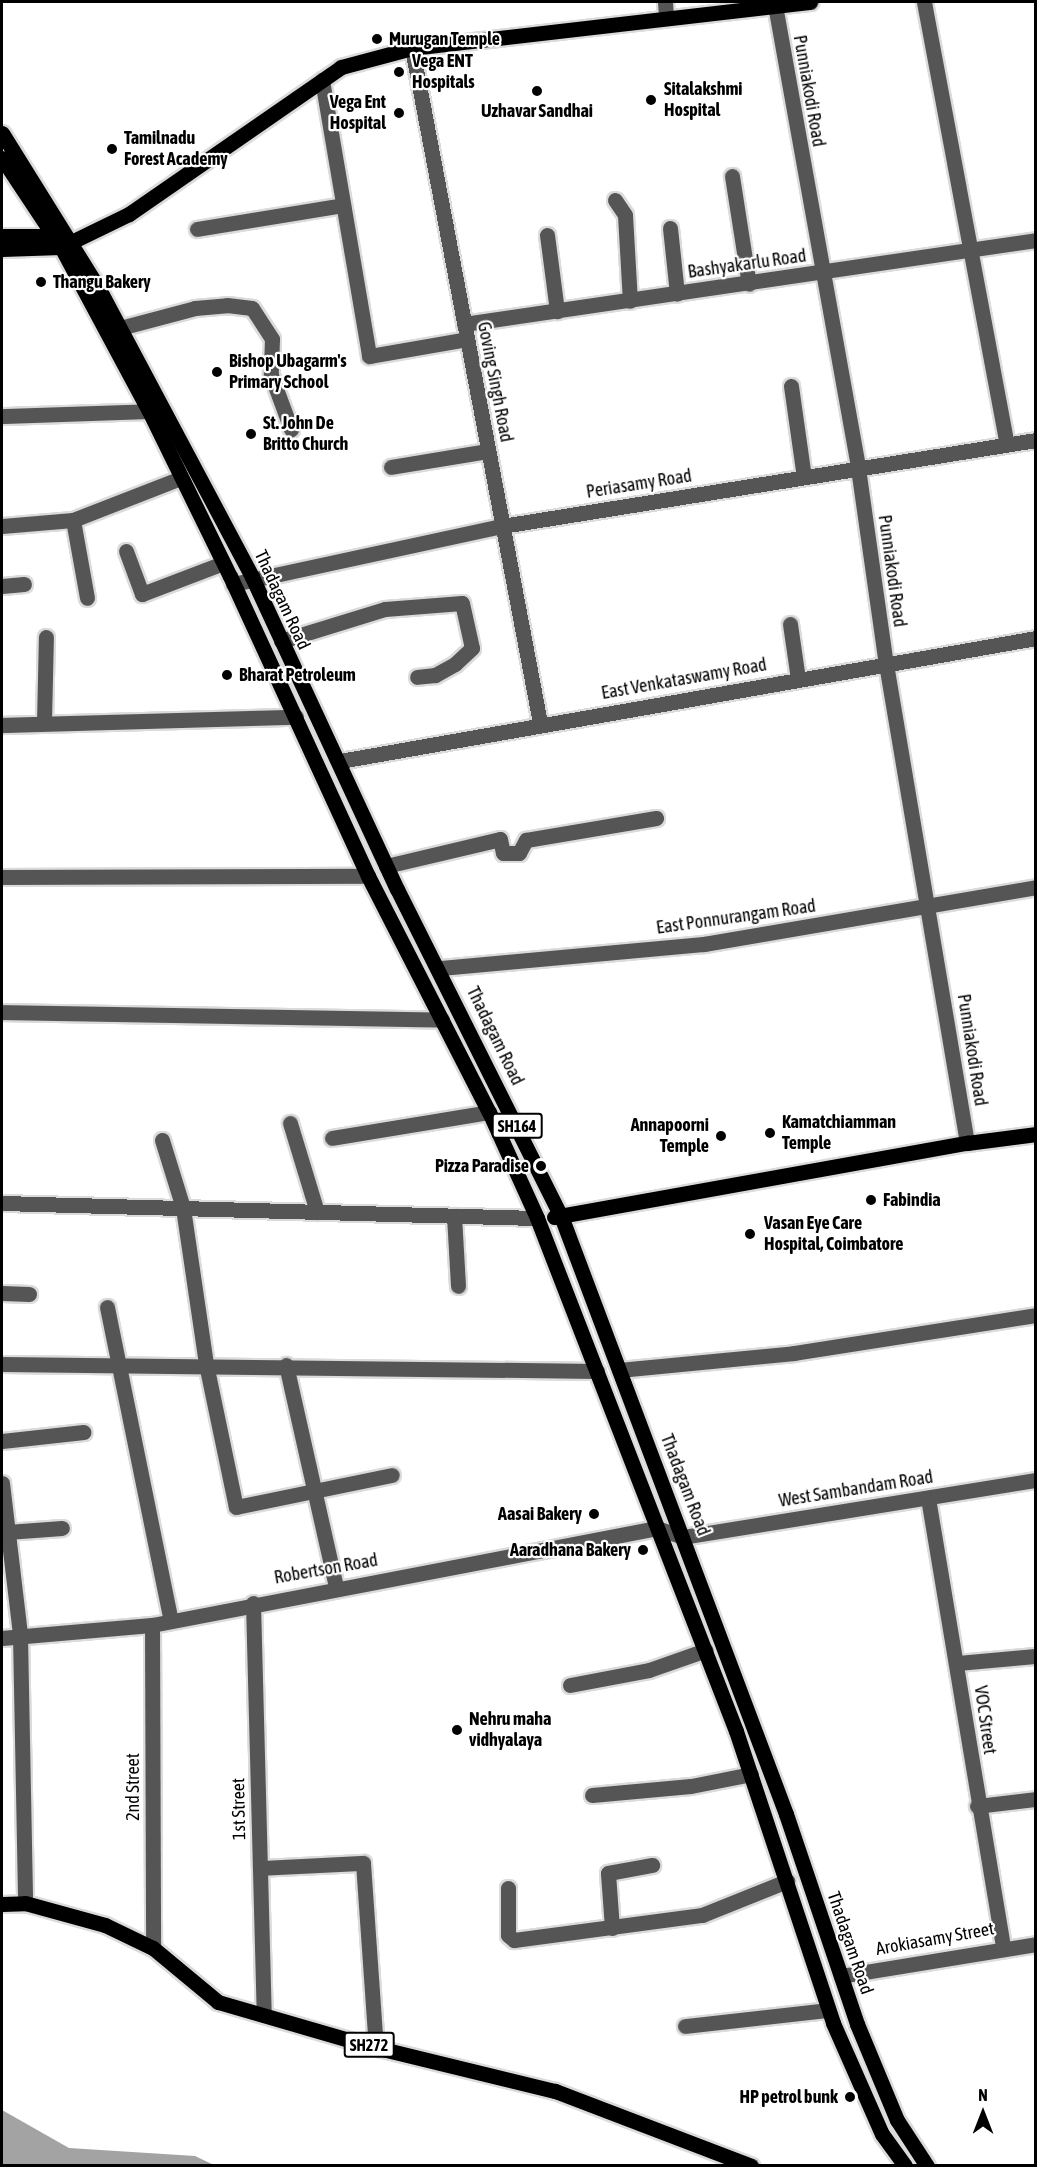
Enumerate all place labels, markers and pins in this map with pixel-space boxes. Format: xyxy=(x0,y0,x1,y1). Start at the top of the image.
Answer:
place label: Murugan Temple xyxy=(389,28,500,50)
marker: Murugan Temple xyxy=(370,32,384,46)
place label: Vega ENT Hospitals xyxy=(412,51,475,94)
marker: Vega ENT Hospitals xyxy=(390,63,408,81)
place label: Sitalakshmi Hospital xyxy=(664,79,742,122)
marker: Uzhavar Sandhai xyxy=(530,84,544,98)
marker: Sitalakshmi Hospital xyxy=(642,91,660,109)
place label: Vega Ent Hospital xyxy=(330,92,386,134)
place label: Uzhavar Sandhai xyxy=(481,100,593,122)
marker: Vega Ent Hospital xyxy=(390,104,408,122)
place label: Tamilnadu Forest Academy xyxy=(124,128,228,170)
marker: Tamilnadu Forest Academy xyxy=(105,142,119,156)
place label: Thangu Bakery xyxy=(53,271,151,293)
marker: Thangu Bakery xyxy=(34,275,48,289)
place label: Bishop Ubagarm's Primary School xyxy=(229,351,347,394)
marker: Bishop Ubagarm's Primary School xyxy=(210,365,224,379)
place label: St. John De Britto Church xyxy=(263,413,348,456)
marker: St. John De Britto Church xyxy=(244,427,258,441)
place label: Bharat Petroleum xyxy=(239,664,356,686)
marker: Bharat Petroleum xyxy=(220,668,234,682)
place label: Kamatchiamman Temple xyxy=(782,1112,896,1154)
place label: Annapoorni Temple xyxy=(631,1115,709,1158)
marker: Kamatchiamman Temple xyxy=(763,1126,777,1140)
marker: Annapoorni Temple xyxy=(714,1129,728,1143)
place label: Pizza Paradise xyxy=(435,1155,529,1177)
marker: Pizza Paradise xyxy=(534,1159,548,1173)
place label: Fabindia xyxy=(883,1189,941,1211)
marker: Fabindia xyxy=(864,1193,878,1207)
place label: Vasan Eye Care Hospital, Coimbatore xyxy=(764,1213,903,1256)
marker: Vasan Eye Care Hospital, Coimbatore xyxy=(741,1225,759,1243)
place label: Aasai Bakery xyxy=(498,1503,582,1525)
marker: Aasai Bakery xyxy=(587,1507,601,1521)
place label: Aaradhana Bakery xyxy=(510,1539,631,1561)
marker: Aaradhana Bakery xyxy=(636,1543,650,1557)
place label: Nehru maha vidhyalaya xyxy=(469,1709,551,1752)
marker: Nehru maha vidhyalaya xyxy=(450,1723,464,1737)
place label: HP petrol bunk xyxy=(739,2086,838,2108)
marker: HP petrol bunk xyxy=(843,2090,857,2104)

